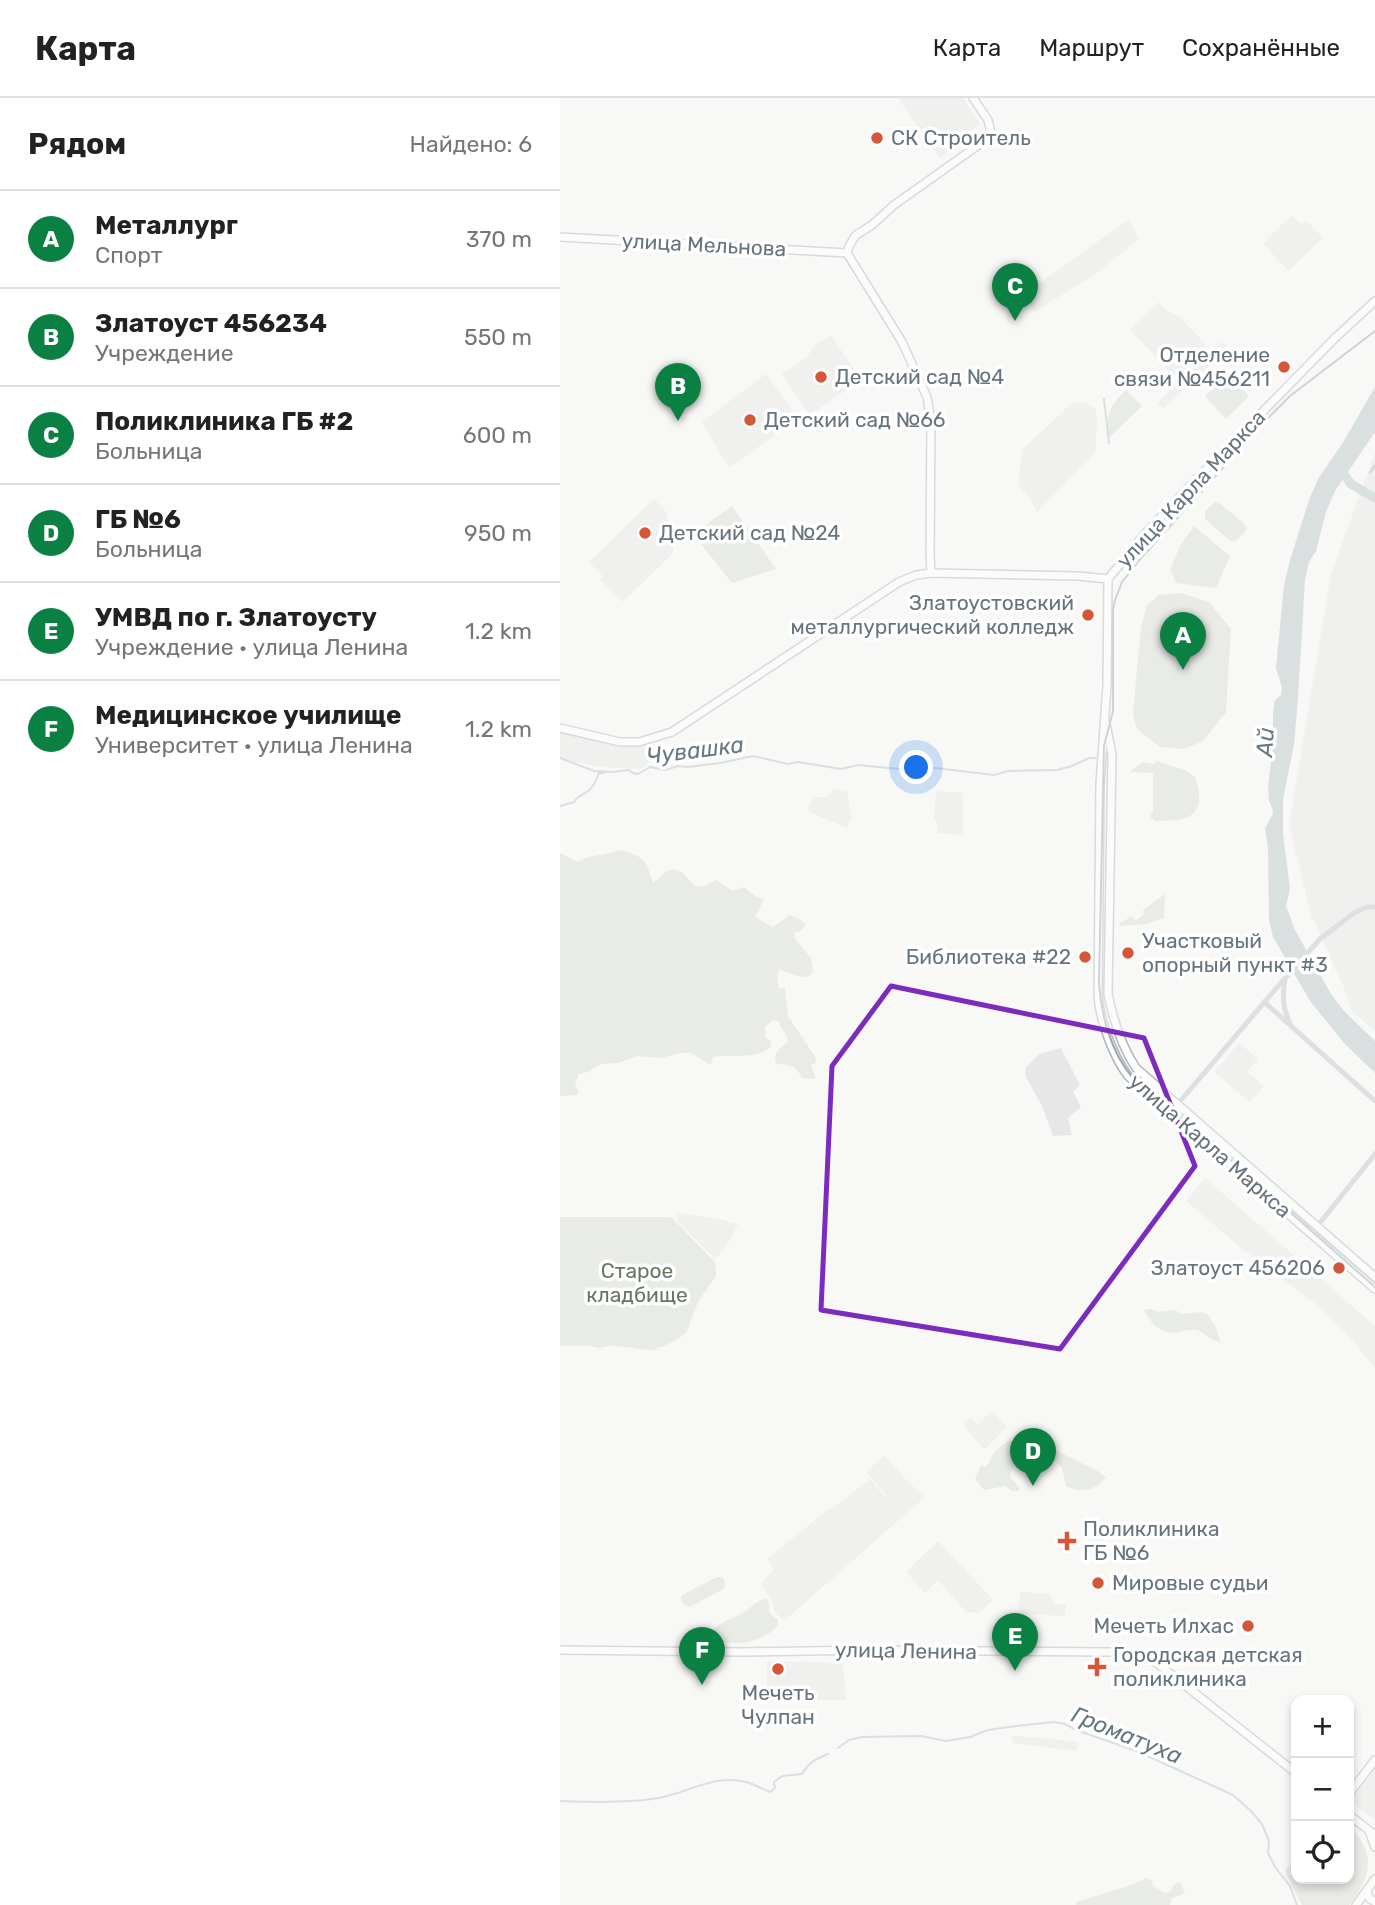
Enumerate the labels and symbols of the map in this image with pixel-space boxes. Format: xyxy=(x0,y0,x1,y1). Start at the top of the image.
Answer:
place label: СК Строитель xyxy=(891,125,1031,150)
marker: СК Строитель xyxy=(869,130,885,146)
street label: улица Мельнова xyxy=(621,228,787,261)
pin: C xyxy=(992,263,1038,321)
place label: Отделение связи №456211 xyxy=(1114,342,1270,391)
marker: Отделение связи №456211 xyxy=(1276,359,1292,375)
pin: B xyxy=(655,363,701,421)
place label: Детский сад №4 xyxy=(835,364,1004,389)
marker: Детский сад №4 xyxy=(813,369,829,385)
street label: улица Карла Маркса xyxy=(1111,405,1270,573)
place label: Детский сад №66 xyxy=(764,407,946,432)
marker: Детский сад №66 xyxy=(742,412,758,428)
place label: Детский сад №24 xyxy=(659,520,840,545)
marker: Детский сад №24 xyxy=(637,525,653,541)
place label: Златоустовский металлургический колледж xyxy=(790,590,1074,639)
marker: Златоустовский металлургический колледж xyxy=(1080,607,1096,623)
pin: A xyxy=(1160,612,1206,670)
water label: Ай xyxy=(1250,726,1280,759)
water label: Чувашка xyxy=(645,730,745,770)
your location xyxy=(899,750,933,784)
place label: Участковый опорный пункт #3 xyxy=(1142,928,1328,977)
place label: Библиотека #22 xyxy=(906,944,1071,969)
marker: Участковый опорный пункт #3 xyxy=(1120,945,1136,961)
marker: Библиотека #22 xyxy=(1077,949,1093,965)
street label: улица Карла Маркса xyxy=(1124,1068,1296,1223)
place label: Златоуст 456206 xyxy=(1151,1255,1325,1280)
park label: Старое кладбище xyxy=(586,1258,688,1307)
marker: Златоуст 456206 xyxy=(1331,1260,1347,1276)
pin: D xyxy=(1010,1428,1056,1486)
place label: Поликлиника ГБ №6 xyxy=(1083,1516,1219,1565)
marker: Поликлиника ГБ №6 xyxy=(1057,1531,1077,1551)
place label: Мировые судьи xyxy=(1112,1570,1269,1595)
marker: Мировые судьи xyxy=(1090,1575,1106,1591)
pin: E xyxy=(992,1613,1038,1671)
place label: Мечеть Илхас xyxy=(1094,1613,1234,1638)
marker: Мечеть Илхас xyxy=(1240,1618,1256,1634)
pin: F xyxy=(679,1627,725,1685)
street label: улица Ленина xyxy=(835,1637,977,1664)
place label: Городская детская поликлиника xyxy=(1113,1642,1303,1691)
marker: Городская детская поликлиника xyxy=(1087,1657,1107,1677)
marker: Мечеть Чулпан xyxy=(770,1661,786,1677)
place label: Мечеть Чулпан xyxy=(741,1680,815,1729)
water label: Громатуха xyxy=(1068,1700,1186,1770)

